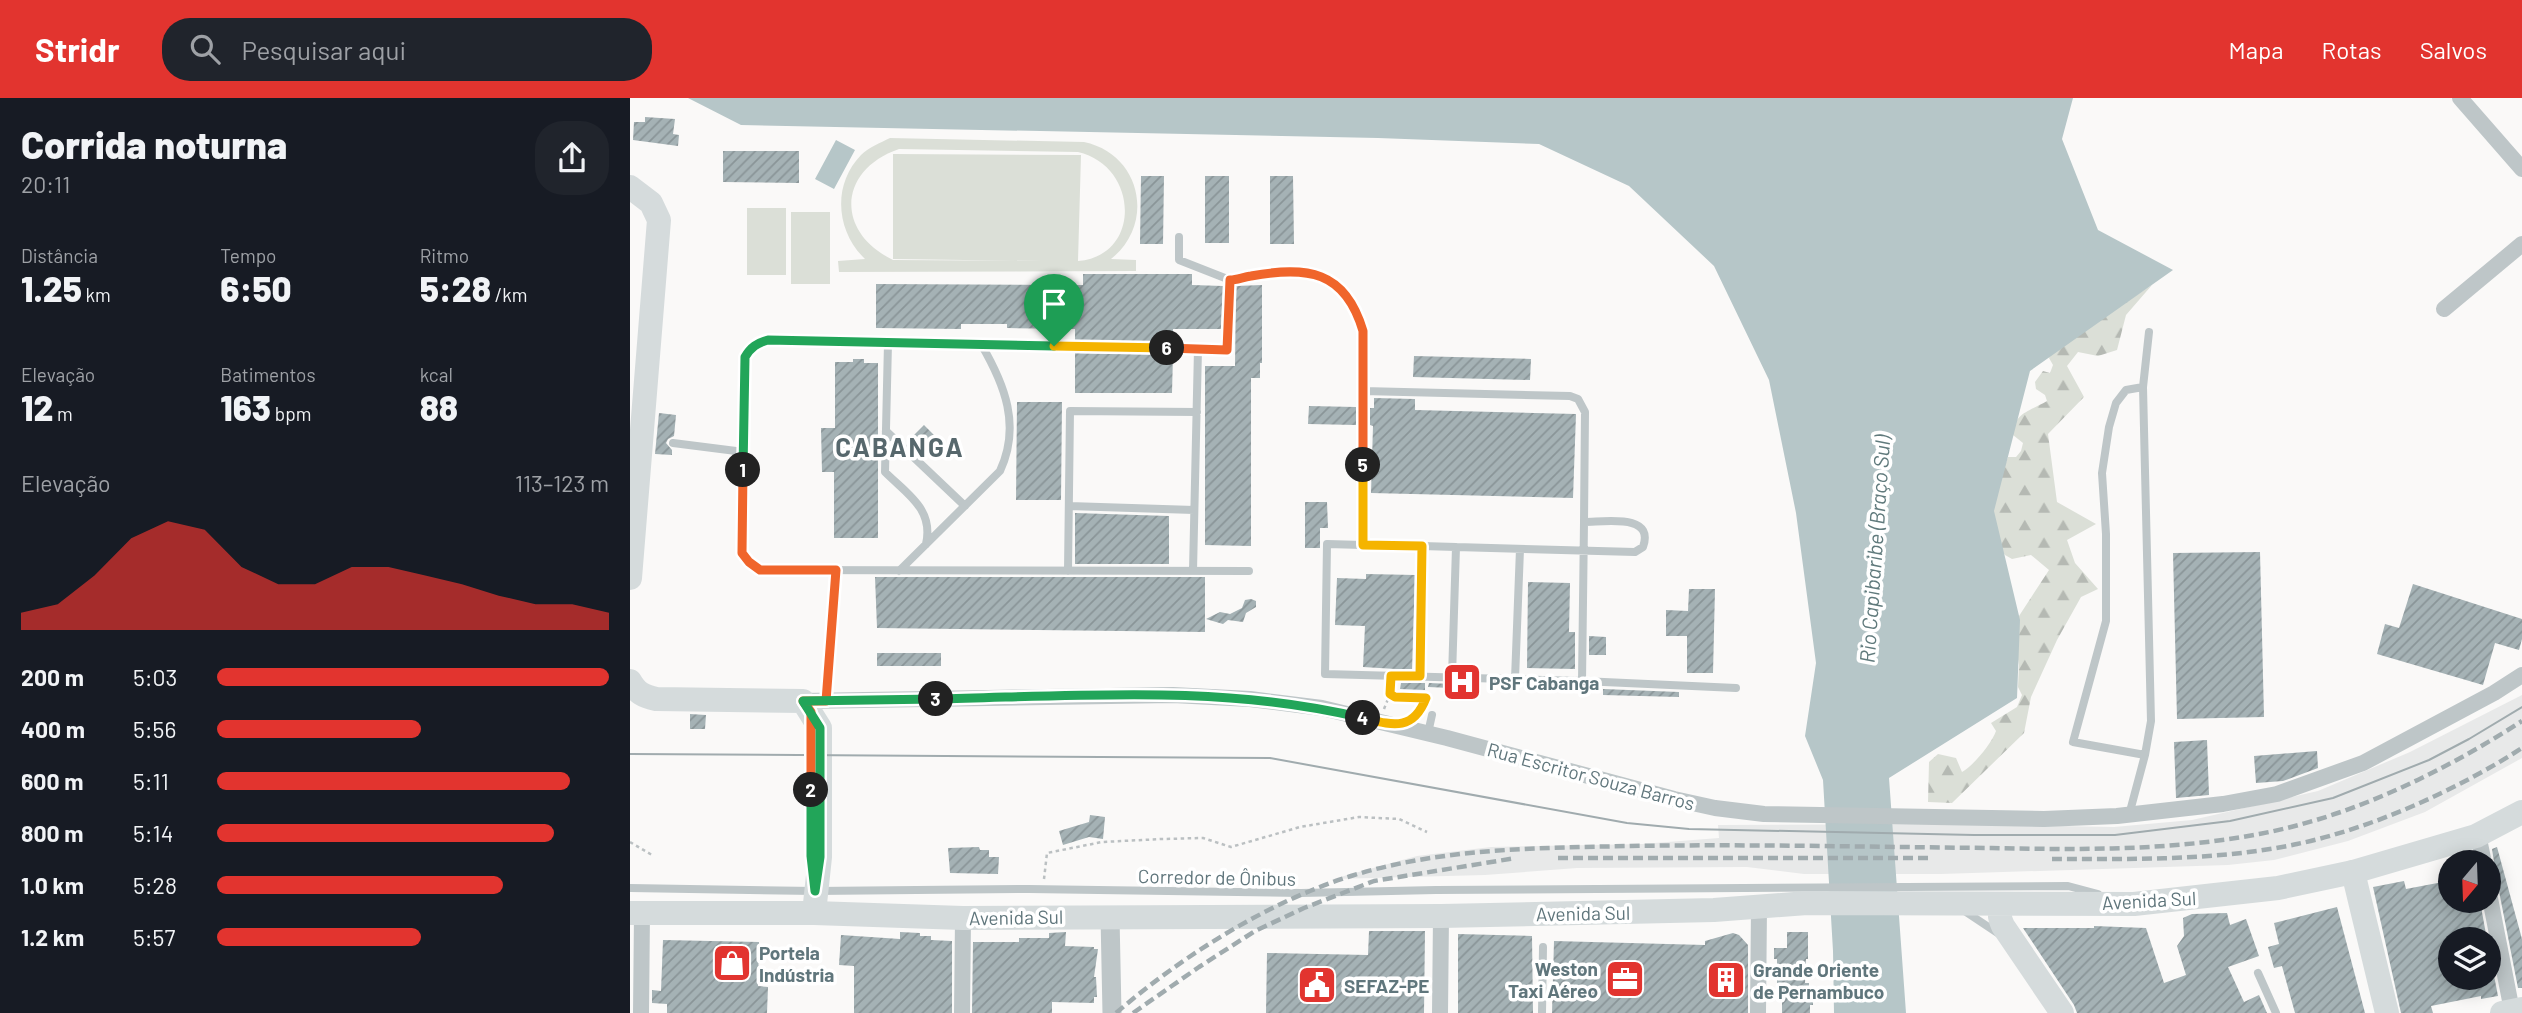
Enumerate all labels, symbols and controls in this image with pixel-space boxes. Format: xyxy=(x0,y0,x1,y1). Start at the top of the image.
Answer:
search box xyxy=(162,18,652,81)
text: Stridr xyxy=(35,29,120,69)
icon: search xyxy=(186,30,224,68)
text: Pesquisar aqui xyxy=(242,34,406,65)
text: Mapa xyxy=(2229,35,2284,64)
text: Rotas xyxy=(2322,35,2382,64)
text: Salvos xyxy=(2420,35,2487,64)
text: Corrida noturna xyxy=(21,121,287,167)
button: share xyxy=(535,121,609,195)
text: 20:11 xyxy=(21,170,70,198)
text: Distância xyxy=(21,244,98,267)
text: Tempo xyxy=(220,244,276,267)
text: Ritmo xyxy=(420,244,469,267)
text: 1.25 xyxy=(21,267,82,309)
text: 6:50 xyxy=(220,267,292,309)
text: 5:28 xyxy=(420,267,491,309)
pin xyxy=(1024,274,1084,346)
text: km xyxy=(82,283,111,306)
text: /km xyxy=(491,283,528,306)
icon: arrive xyxy=(1035,285,1073,323)
pin: 6 xyxy=(1150,330,1184,366)
text: 6 xyxy=(1161,336,1172,359)
text: Elevação xyxy=(21,363,95,386)
text: Batimentos xyxy=(220,363,316,386)
text: kcal xyxy=(420,363,453,386)
text: 12 xyxy=(21,386,53,428)
text: 163 xyxy=(220,386,271,428)
text: 88 xyxy=(420,386,458,428)
text: m xyxy=(53,402,73,425)
text: bpm xyxy=(271,402,311,425)
district label: CABANGA xyxy=(835,431,965,462)
water label: Rio Capibaribe (Braço Sul) xyxy=(1854,434,1894,664)
pin: 5 xyxy=(1346,448,1380,482)
pin: 1 xyxy=(726,452,760,488)
text: 5 xyxy=(1357,453,1368,476)
text: 1 xyxy=(739,458,746,481)
text: Elevação xyxy=(21,469,111,497)
text: 113–123 m xyxy=(515,469,609,497)
hospital icon: PSF Cabanga xyxy=(1441,661,1483,703)
text: 200 m xyxy=(21,663,84,691)
text: 5:03 xyxy=(133,663,177,691)
place label: PSF Cabanga xyxy=(1489,671,1599,694)
pin: 3 xyxy=(918,682,954,716)
text: 3 xyxy=(930,687,941,710)
pin: 4 xyxy=(1346,700,1380,736)
text: 4 xyxy=(1357,706,1368,729)
text: 400 m xyxy=(21,715,85,743)
text: 5:56 xyxy=(133,715,176,743)
street label: Rua Escritor Souza Barros xyxy=(1485,737,1697,815)
text: 600 m xyxy=(21,767,83,795)
text: 5:11 xyxy=(133,767,169,795)
pin: 2 xyxy=(794,772,828,808)
text: 2 xyxy=(805,778,816,801)
text: 800 m xyxy=(21,819,83,847)
text: 5:14 xyxy=(133,819,173,847)
north arrow xyxy=(2438,850,2501,914)
map controls xyxy=(2438,850,2501,990)
street label: Corredor de Ônibus xyxy=(1138,864,1296,890)
text: 1.0 km xyxy=(21,871,84,899)
text: 5:28 xyxy=(133,871,177,899)
street label: Avenida Sul xyxy=(2101,886,2197,914)
street label: Avenida Sul xyxy=(1536,901,1630,925)
street label: Avenida Sul xyxy=(969,905,1063,929)
text: 1.2 km xyxy=(21,923,84,951)
text: 5:57 xyxy=(133,923,175,951)
button: layers xyxy=(2438,927,2501,990)
place label: Portela Indústria xyxy=(759,941,834,986)
shop icon: Portela Indústria xyxy=(711,942,753,984)
place label: Weston Taxi Aéreo xyxy=(1508,957,1598,1002)
office icon: Weston Taxi Aéreo xyxy=(1604,958,1646,1000)
place label: Grande Oriente de Pernambuco xyxy=(1753,958,1884,1003)
building icon: Grande Oriente de Pernambuco xyxy=(1705,959,1747,1001)
public building icon: SEFAZ-PE xyxy=(1296,964,1338,1006)
place label: SEFAZ-PE xyxy=(1344,974,1429,997)

